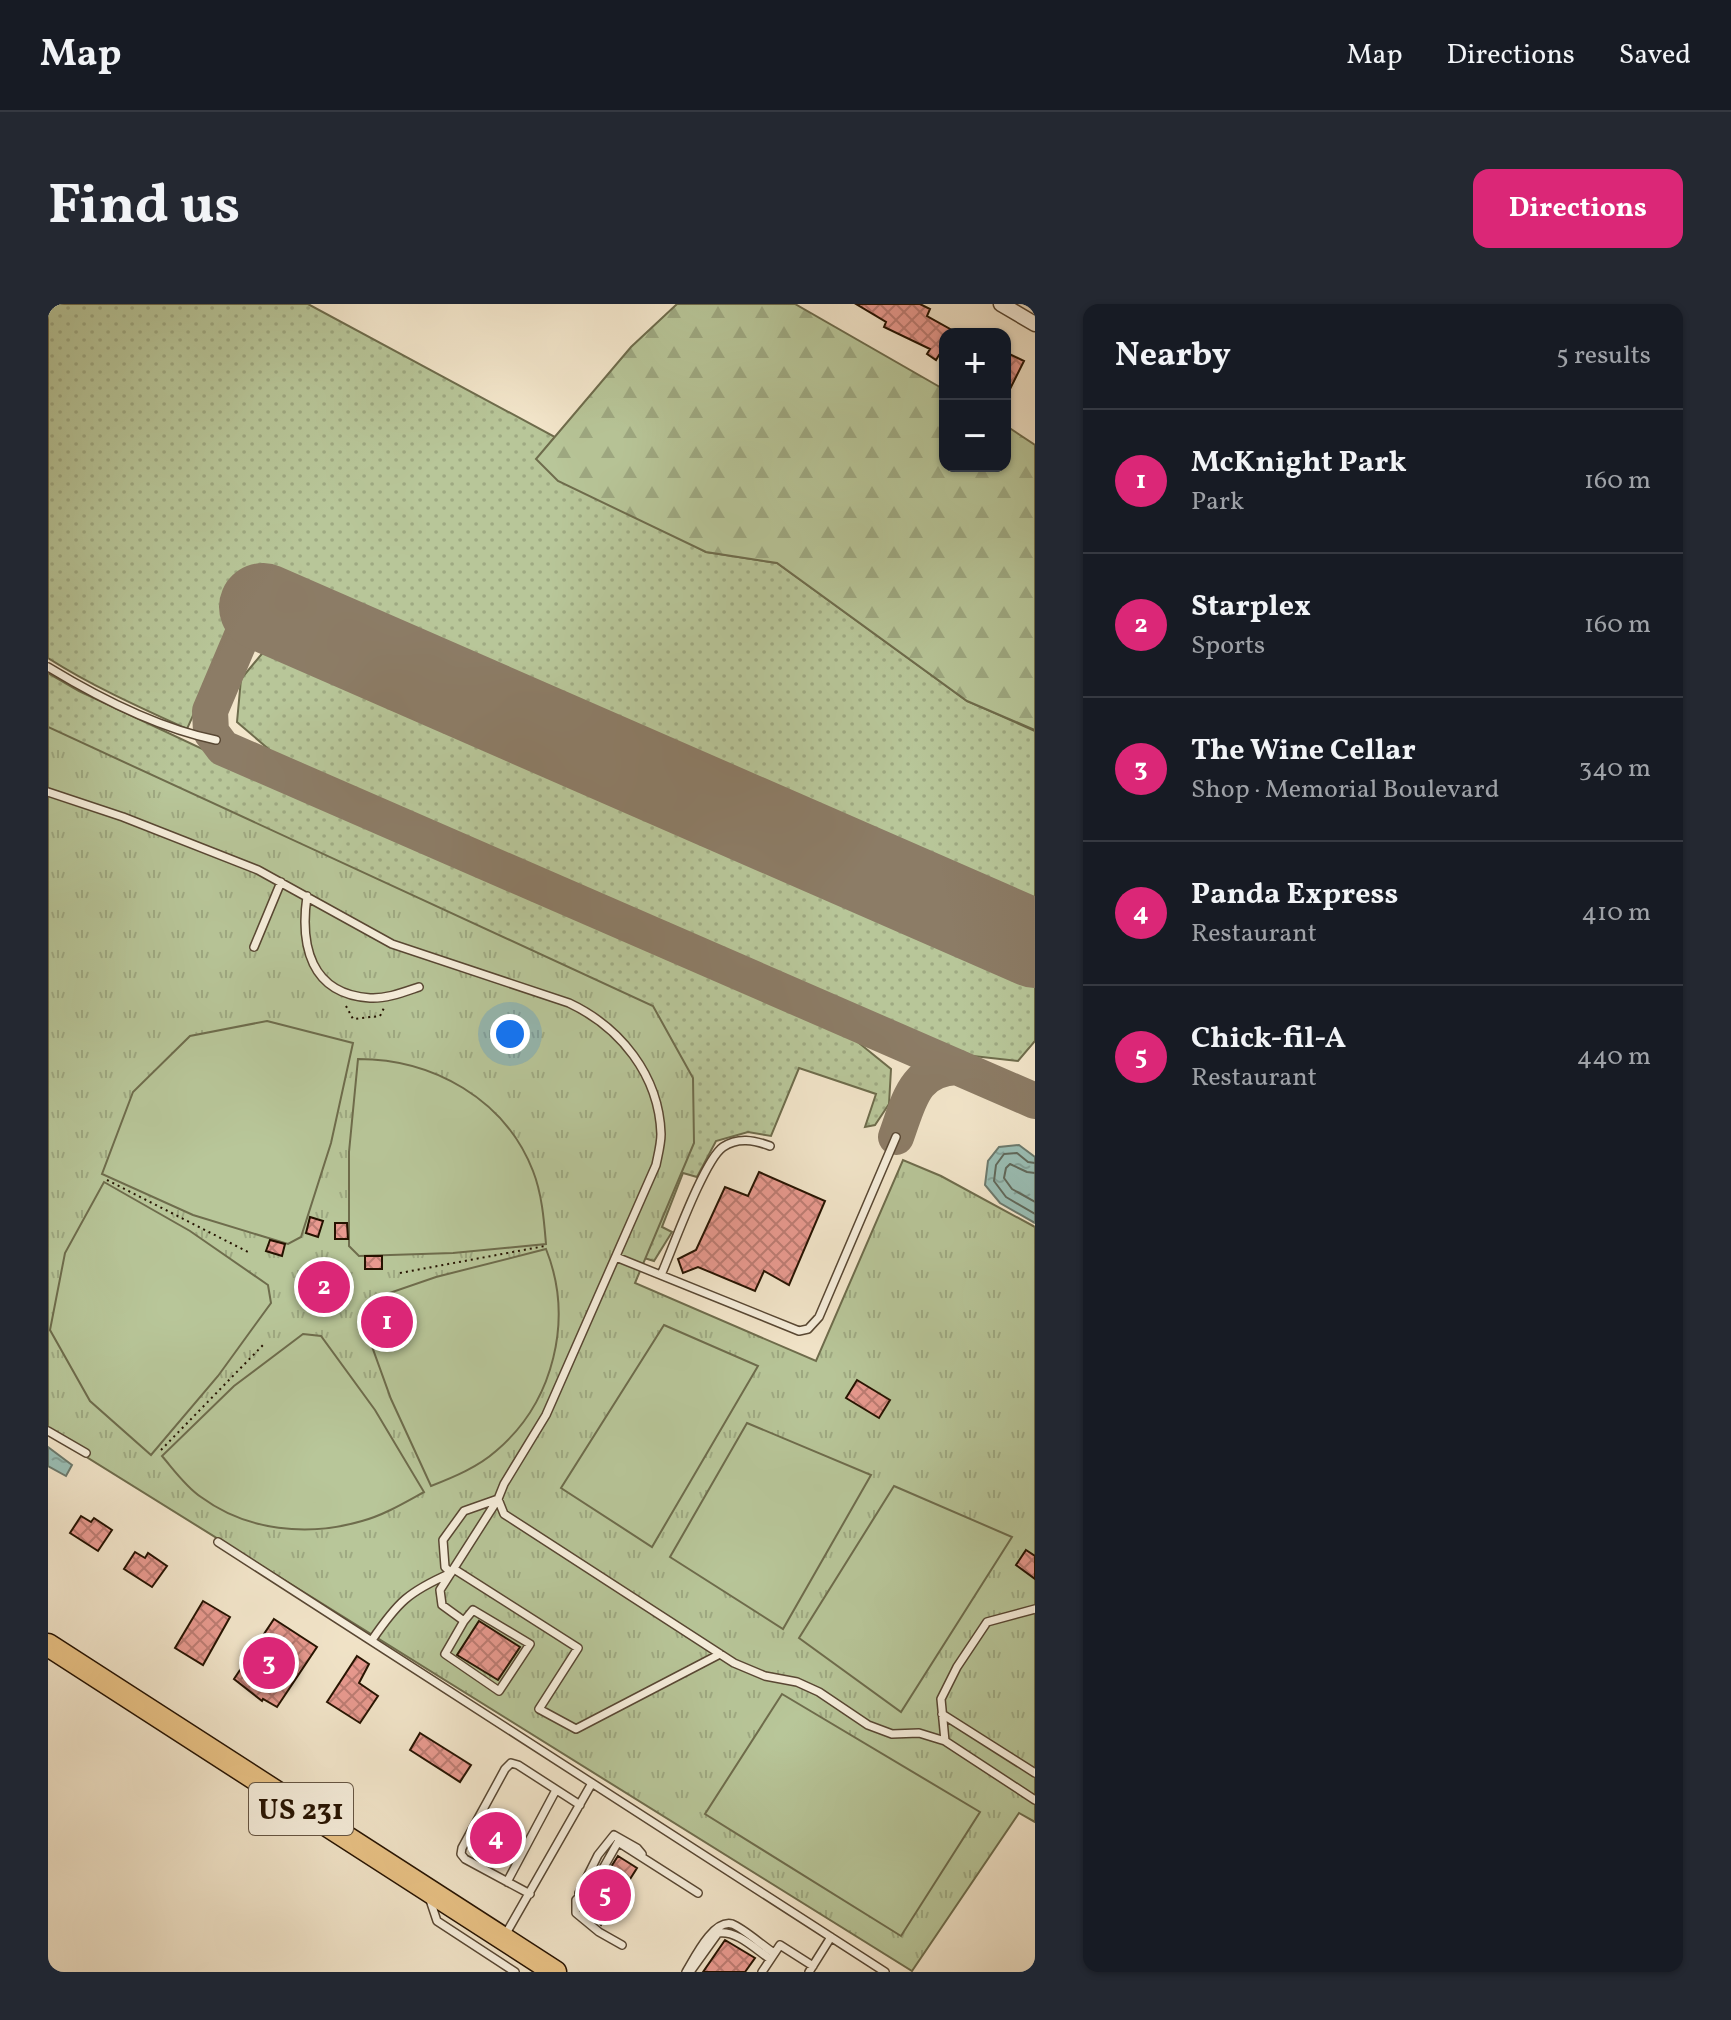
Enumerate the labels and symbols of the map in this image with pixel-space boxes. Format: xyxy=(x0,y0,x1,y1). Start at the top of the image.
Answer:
your location xyxy=(490,1014,530,1054)
pin: 2 xyxy=(298,1257,350,1317)
pin: 1 xyxy=(361,1292,413,1352)
pin: 3 xyxy=(243,1633,295,1693)
road number: US 231 xyxy=(249,1783,353,1835)
pin: 4 xyxy=(470,1808,522,1868)
pin: 5 xyxy=(579,1865,631,1925)

